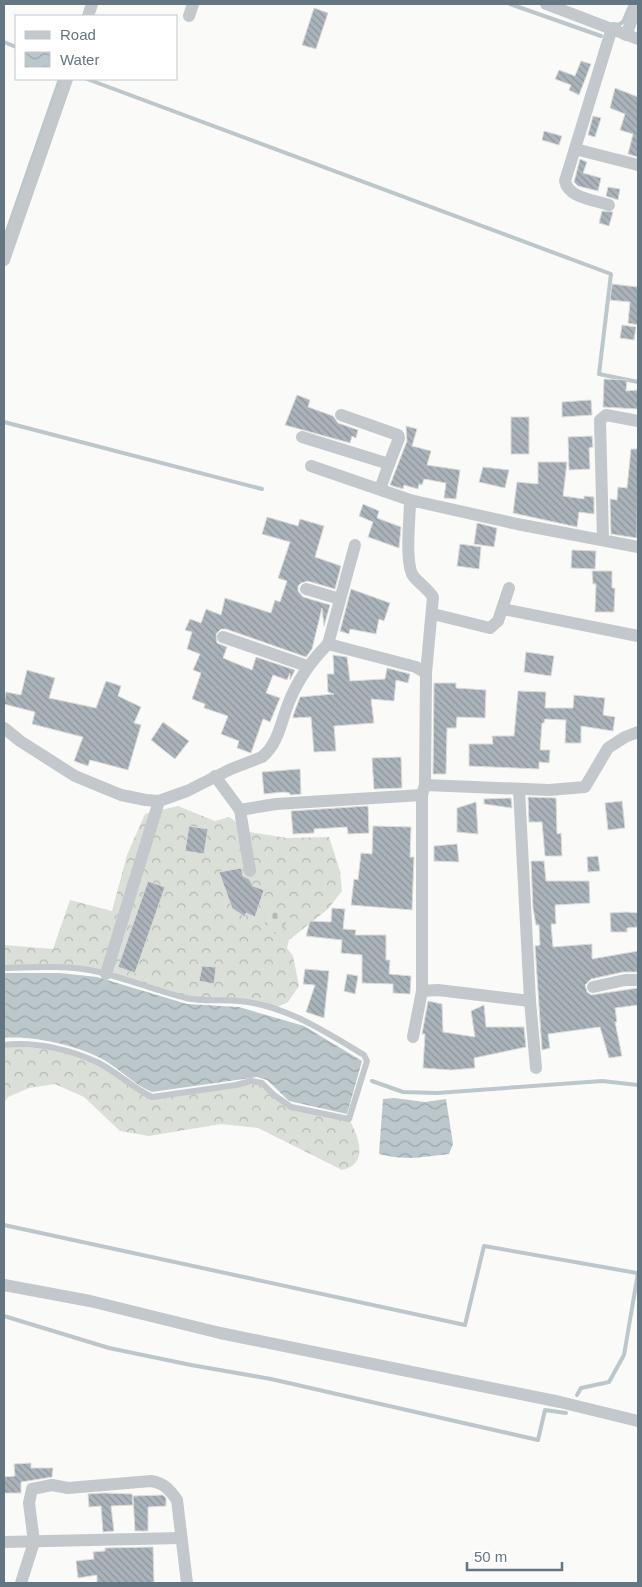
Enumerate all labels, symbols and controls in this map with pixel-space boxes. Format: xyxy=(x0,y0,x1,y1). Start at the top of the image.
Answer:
legend xyxy=(15,15,178,80)
text: Road xyxy=(60,26,96,43)
text: Water xyxy=(60,51,99,68)
scale bar xyxy=(467,1540,562,1572)
text: 50 m xyxy=(474,1548,507,1565)

